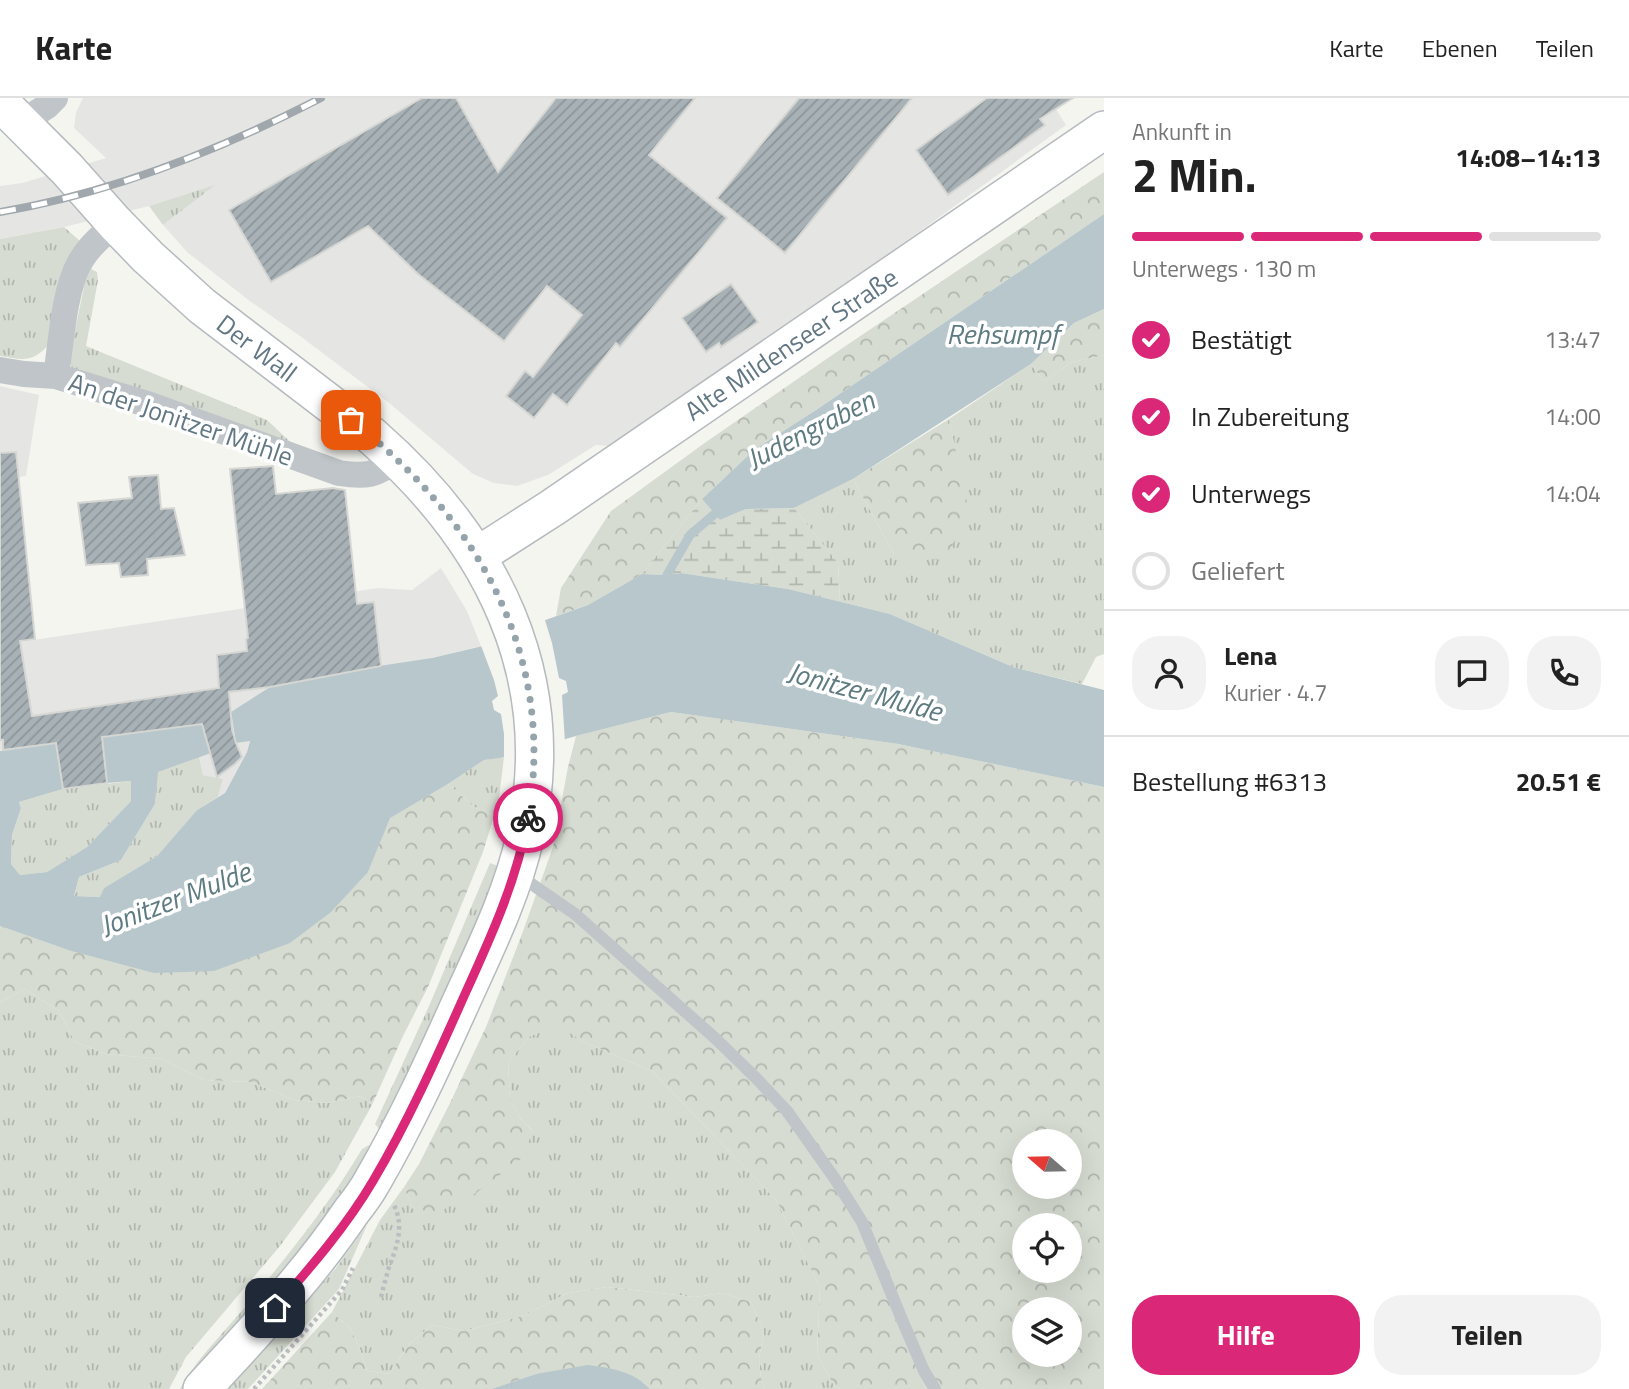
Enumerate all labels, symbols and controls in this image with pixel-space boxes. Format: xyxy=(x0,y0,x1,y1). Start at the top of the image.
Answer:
text: Karte xyxy=(35,23,112,73)
text: Karte xyxy=(1329,30,1384,66)
text: Ebenen xyxy=(1422,30,1498,66)
text: Teilen xyxy=(1536,30,1594,66)
text: Ankunft in xyxy=(1132,114,1232,149)
text: 14:08–14:13 xyxy=(1455,138,1601,177)
text: 2 Min. xyxy=(1132,140,1256,210)
text: Unterwegs · 130 m xyxy=(1132,251,1316,286)
street label: Alte Mildenseer Straße xyxy=(676,258,906,430)
street label: Der Wall xyxy=(208,305,306,391)
water label: Rehsumpf xyxy=(947,312,1064,355)
text: Bestätigt xyxy=(1191,320,1292,359)
icon: check xyxy=(1132,321,1170,359)
text: 13:47 xyxy=(1544,322,1601,357)
street label: An der Jonitzer Mühle xyxy=(64,362,298,476)
water label: Judengraben xyxy=(738,378,882,480)
pin xyxy=(321,390,381,450)
text: In Zubereitung xyxy=(1191,397,1349,436)
icon: check xyxy=(1132,398,1170,436)
text: 14:00 xyxy=(1544,399,1601,434)
icon: bag xyxy=(332,401,370,439)
text: Unterwegs xyxy=(1191,474,1311,513)
icon: check xyxy=(1132,475,1170,513)
text: 14:04 xyxy=(1544,476,1601,511)
text: Geliefert xyxy=(1191,551,1285,590)
button: person xyxy=(1132,636,1206,710)
text: Lena xyxy=(1224,636,1277,675)
button: chat xyxy=(1435,636,1509,710)
button: phone xyxy=(1527,636,1601,710)
water label: Jonitzer Mulde xyxy=(783,650,949,733)
text: Kurier · 4.7 xyxy=(1224,675,1327,710)
text: Bestellung #6313 xyxy=(1132,762,1327,801)
text: 20.51 € xyxy=(1516,762,1601,801)
courier xyxy=(493,783,563,853)
icon: bike xyxy=(509,799,547,837)
water label: Jonitzer Mulde xyxy=(94,849,258,946)
north arrow xyxy=(1012,1129,1082,1199)
map controls xyxy=(1012,1129,1082,1367)
button: locate xyxy=(1012,1213,1082,1283)
pin xyxy=(245,1278,305,1338)
icon: home xyxy=(256,1289,294,1327)
button: Hilfe xyxy=(1132,1295,1360,1375)
button: Teilen xyxy=(1374,1295,1601,1375)
button: layers xyxy=(1012,1297,1082,1367)

